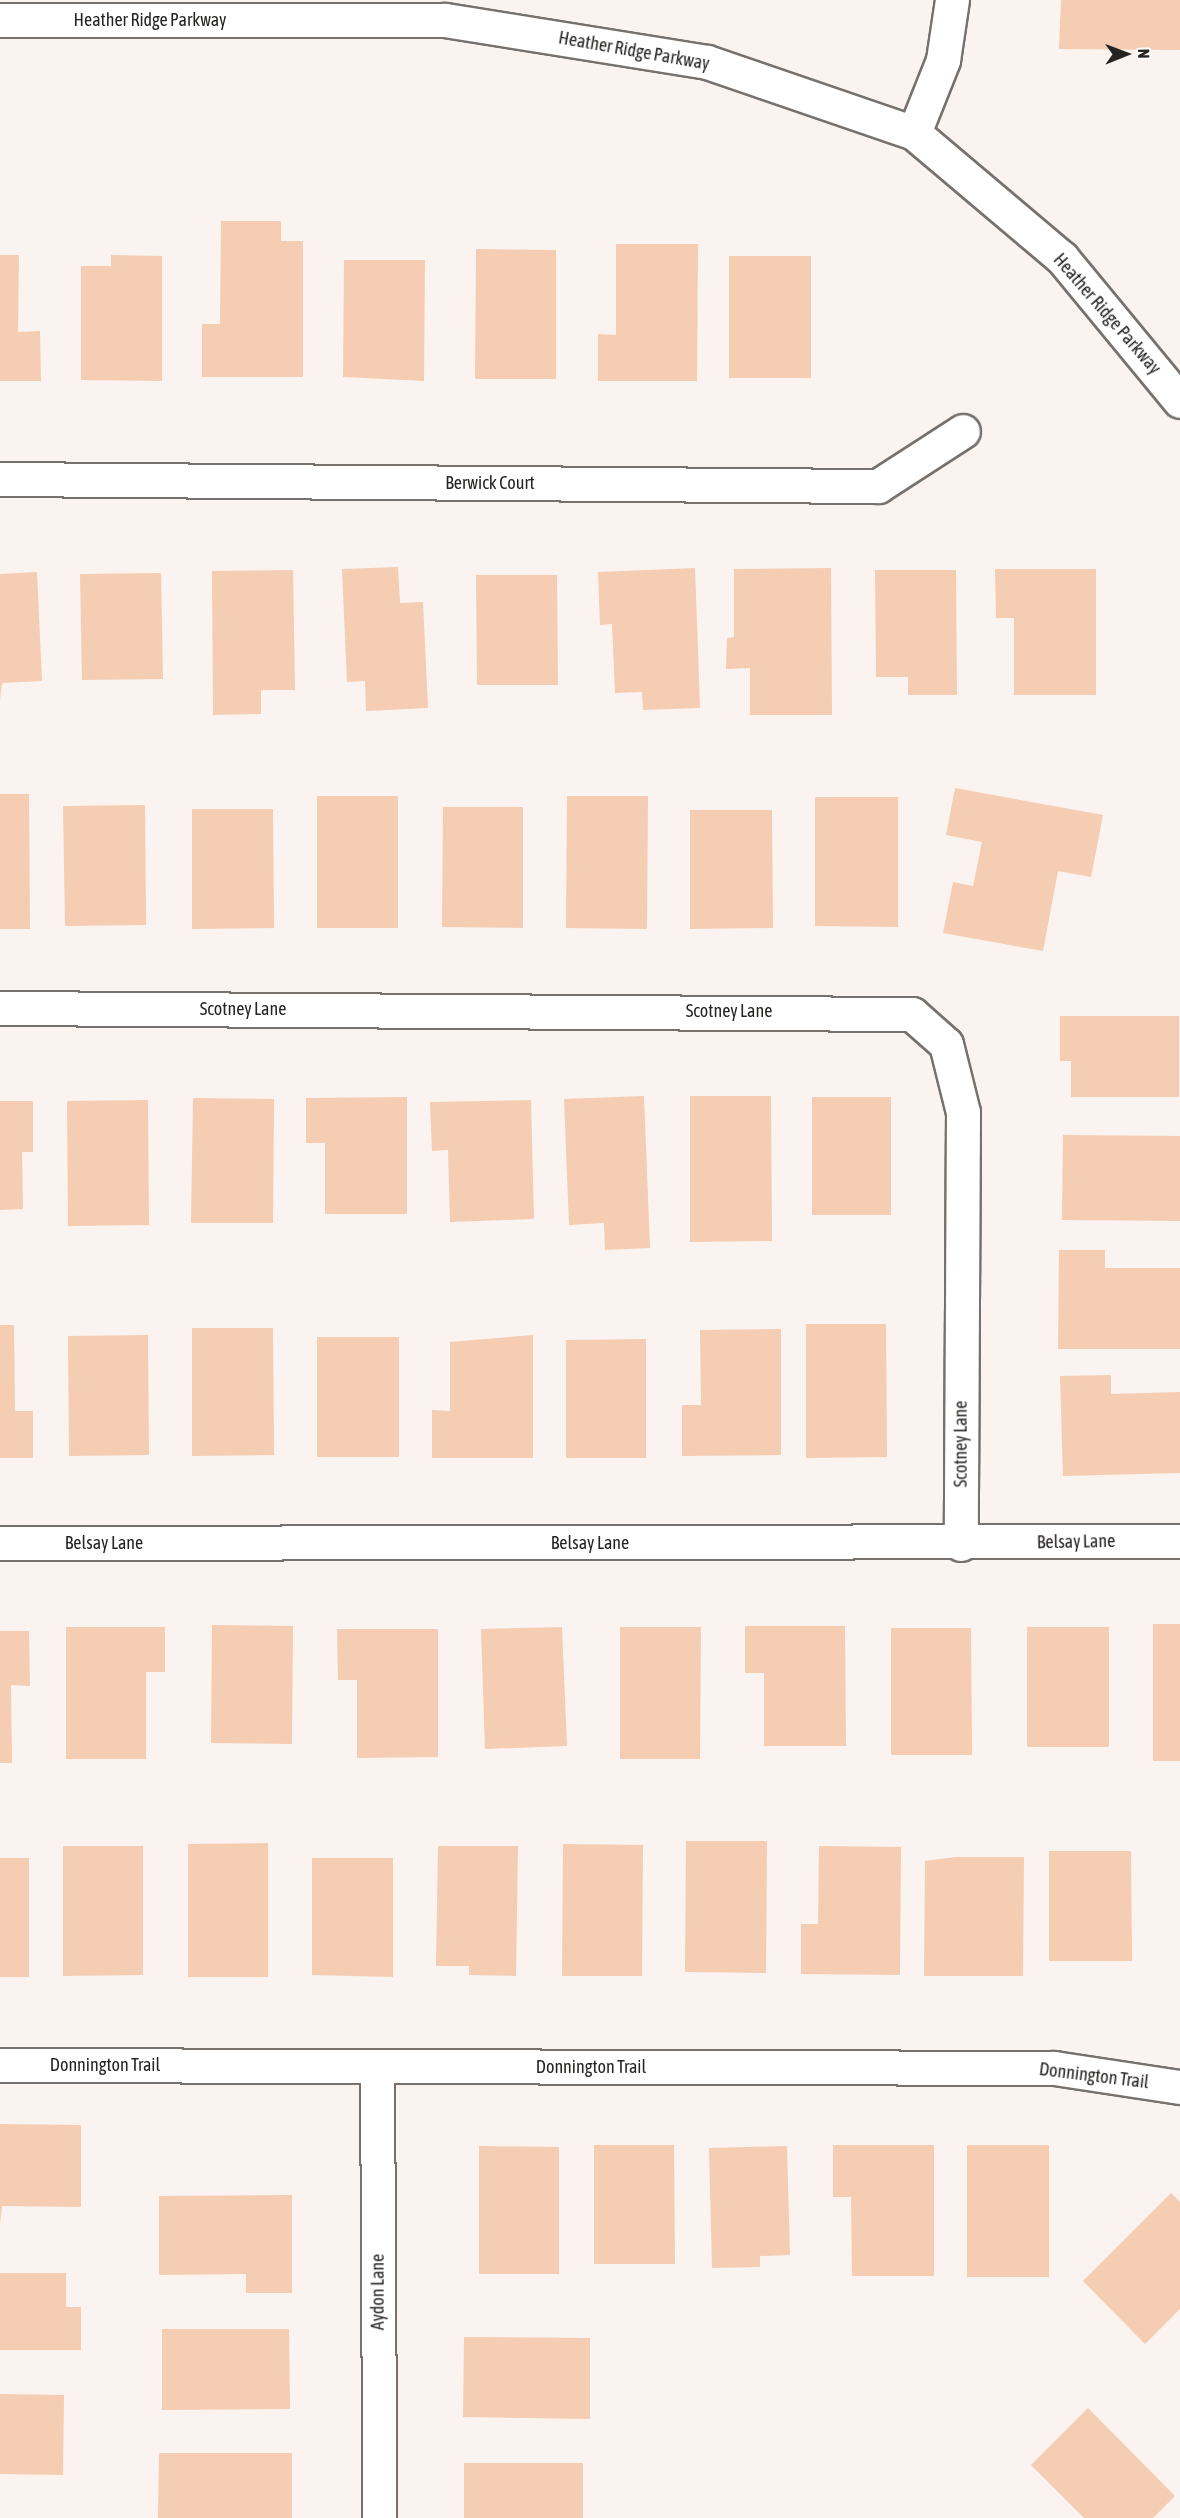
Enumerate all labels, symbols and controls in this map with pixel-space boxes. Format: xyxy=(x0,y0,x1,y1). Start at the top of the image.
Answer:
street label: Heather Ridge Parkway xyxy=(74,9,226,31)
north arrow xyxy=(1096,24,1156,84)
street label: Heather Ridge Parkway xyxy=(557,27,711,75)
text: N xyxy=(1135,49,1153,59)
street label: Heather Ridge Parkway xyxy=(1049,249,1165,379)
street label: Berwick Court xyxy=(445,472,535,494)
street label: Scotney Lane xyxy=(200,998,286,1020)
street label: Scotney Lane xyxy=(686,1000,772,1022)
street label: Scotney Lane xyxy=(950,1401,972,1487)
street label: Belsay Lane xyxy=(1037,1531,1115,1553)
street label: Belsay Lane xyxy=(65,1532,143,1554)
street label: Belsay Lane xyxy=(551,1532,629,1554)
street label: Donnington Trail xyxy=(50,2054,160,2076)
street label: Donnington Trail xyxy=(536,2056,646,2078)
street label: Donnington Trail xyxy=(1038,2059,1150,2093)
street label: Aydon Lane xyxy=(367,2254,389,2330)

